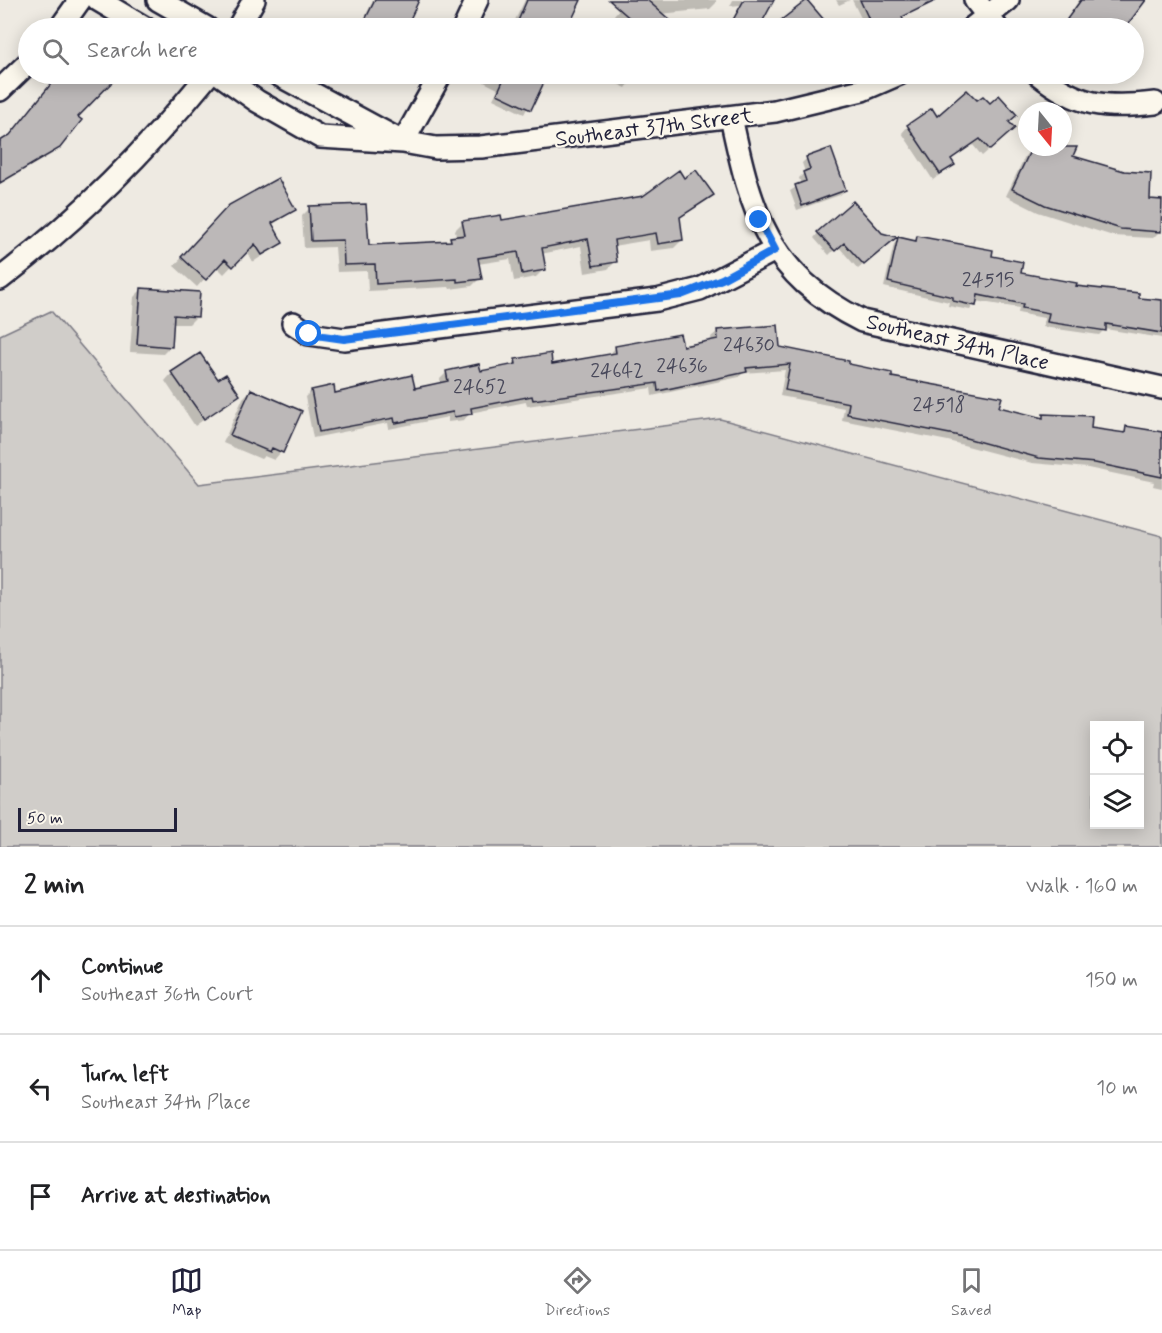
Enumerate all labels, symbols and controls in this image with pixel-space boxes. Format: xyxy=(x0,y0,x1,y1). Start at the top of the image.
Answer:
search box xyxy=(18,18,1144,84)
icon: search xyxy=(39,35,72,68)
text: Search here xyxy=(87,37,198,65)
street label: Southeast 37th Street xyxy=(554,102,755,154)
north arrow xyxy=(1018,102,1072,156)
route end xyxy=(745,206,771,232)
house number: 24515 xyxy=(962,267,1014,294)
street label: Southeast 34th Place xyxy=(863,308,1052,378)
route start xyxy=(295,320,321,346)
house number: 24630 xyxy=(723,332,775,359)
house number: 24636 xyxy=(656,353,708,380)
house number: 24642 xyxy=(590,358,644,385)
house number: 24652 xyxy=(453,374,507,401)
house number: 24518 xyxy=(913,392,965,419)
map controls xyxy=(1090,721,1144,829)
button: locate xyxy=(1090,721,1144,775)
button: layers xyxy=(1090,775,1144,829)
scale bar xyxy=(18,805,177,832)
text: 50 m xyxy=(27,808,63,829)
text: 2 min xyxy=(24,869,85,903)
text: Walk · 160 m xyxy=(1026,873,1138,900)
text: Continue xyxy=(81,953,163,981)
icon: ahead xyxy=(24,964,57,997)
text: 150 m xyxy=(1085,967,1138,994)
text: Southeast 36th Court xyxy=(81,981,254,1008)
text: Turn left xyxy=(81,1061,169,1089)
icon: left xyxy=(24,1072,57,1105)
text: 10 m xyxy=(1096,1075,1138,1102)
text: Southeast 34th Place xyxy=(81,1089,251,1116)
icon: arrive xyxy=(24,1180,57,1213)
text: Arrive at destination xyxy=(81,1182,271,1210)
tab: Map xyxy=(170,1264,203,1321)
tab: Directions xyxy=(544,1264,610,1321)
tab: Saved xyxy=(951,1264,992,1321)

